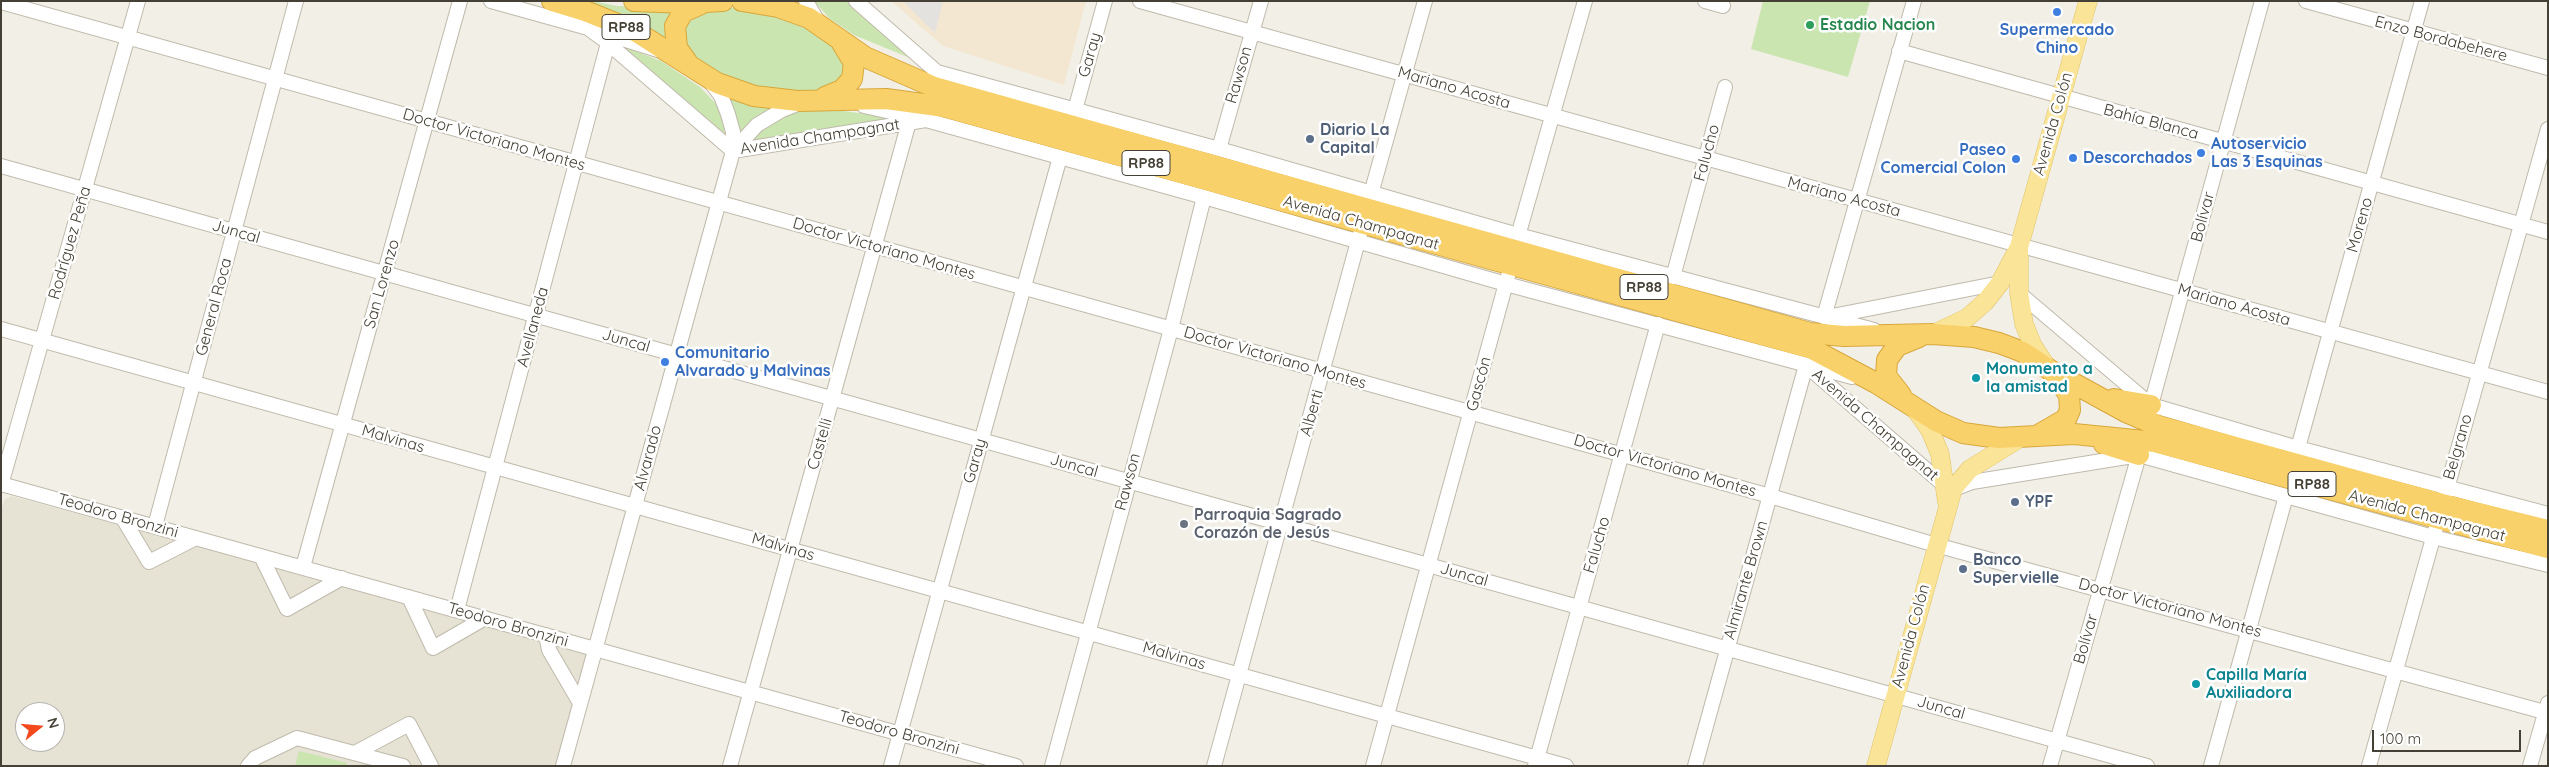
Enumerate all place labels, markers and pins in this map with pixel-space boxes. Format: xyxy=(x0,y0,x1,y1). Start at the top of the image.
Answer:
marker: Supermercado Chino xyxy=(2051,6,2063,18)
place label: Estadio Nacion xyxy=(1820,15,1935,35)
marker: Estadio Nacion xyxy=(1804,19,1816,31)
place label: Supermercado Chino xyxy=(2000,20,2114,58)
place label: Diario La Capital xyxy=(1320,120,1389,158)
marker: Diario La Capital xyxy=(1304,133,1316,145)
place label: Autoservicio Las 3 Esquinas xyxy=(2211,134,2323,172)
place label: Paseo Comercial Colon xyxy=(1881,140,2006,178)
marker: Autoservicio Las 3 Esquinas xyxy=(2195,147,2207,159)
place label: Descorchados xyxy=(2083,148,2192,168)
marker: Descorchados xyxy=(2067,152,2079,164)
marker: Paseo Comercial Colon xyxy=(2010,153,2022,165)
place label: Comunitario Alvarado y Malvinas xyxy=(675,343,830,381)
marker: Comunitario Alvarado y Malvinas xyxy=(659,356,671,368)
place label: Monumento a la amistad xyxy=(1986,359,2093,397)
marker: Monumento a la amistad xyxy=(1970,372,1982,384)
place label: YPF xyxy=(2025,492,2053,512)
marker: YPF xyxy=(2009,496,2021,508)
place label: Parroquia Sagrado Corazón de Jesús xyxy=(1194,505,1342,543)
marker: Parroquia Sagrado Corazón de Jesús xyxy=(1178,518,1190,530)
place label: Banco Supervielle xyxy=(1973,550,2059,588)
marker: Banco Supervielle xyxy=(1957,563,1969,575)
place label: Capilla María Auxiliadora xyxy=(2206,665,2307,703)
marker: Capilla María Auxiliadora xyxy=(2190,678,2202,690)

